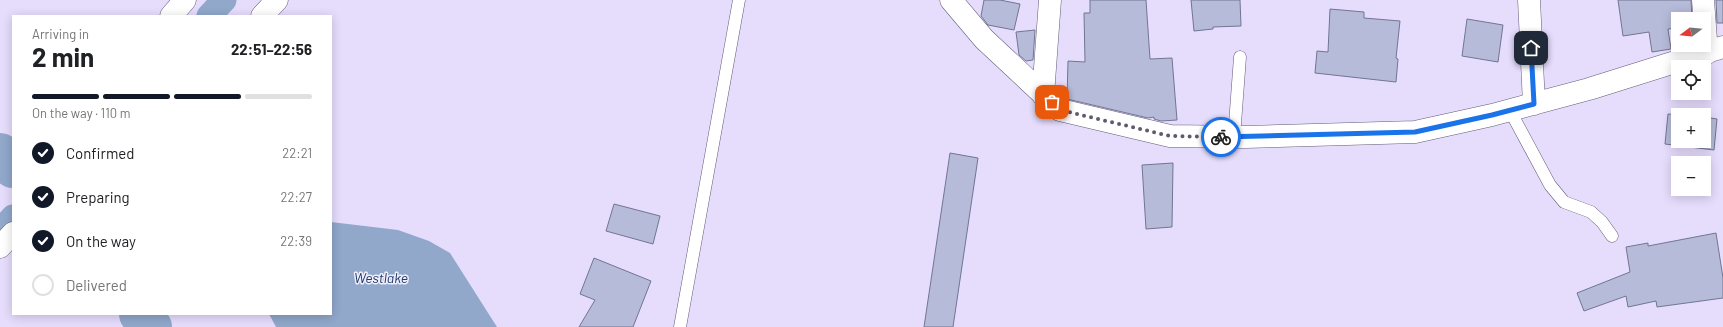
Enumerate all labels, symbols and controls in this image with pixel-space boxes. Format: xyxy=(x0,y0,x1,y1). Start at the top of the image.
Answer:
north arrow xyxy=(1671,12,1711,52)
map controls xyxy=(1671,12,1711,196)
text: Arriving in xyxy=(32,26,89,42)
pin xyxy=(1514,31,1548,65)
icon: home xyxy=(1520,37,1542,59)
text: 22:51–22:56 xyxy=(231,40,312,58)
text: 2 min xyxy=(32,41,94,72)
button: locate xyxy=(1671,60,1711,100)
pin xyxy=(1035,85,1069,119)
icon: bag xyxy=(1041,91,1063,113)
text: On the way · 110 m xyxy=(32,105,130,121)
button: + xyxy=(1671,108,1711,148)
courier xyxy=(1201,117,1241,157)
icon: bike xyxy=(1210,126,1232,148)
icon: check xyxy=(32,142,54,164)
text: Confirmed xyxy=(66,144,134,162)
text: 22:21 xyxy=(282,145,312,161)
button: − xyxy=(1671,156,1711,196)
icon: check xyxy=(32,186,54,208)
text: Preparing xyxy=(66,188,130,206)
text: 22:27 xyxy=(281,189,312,205)
icon: check xyxy=(32,230,54,252)
text: On the way xyxy=(66,232,136,250)
text: 22:39 xyxy=(280,233,312,249)
water label: Westlake xyxy=(354,269,408,286)
text: Delivered xyxy=(66,276,127,294)

